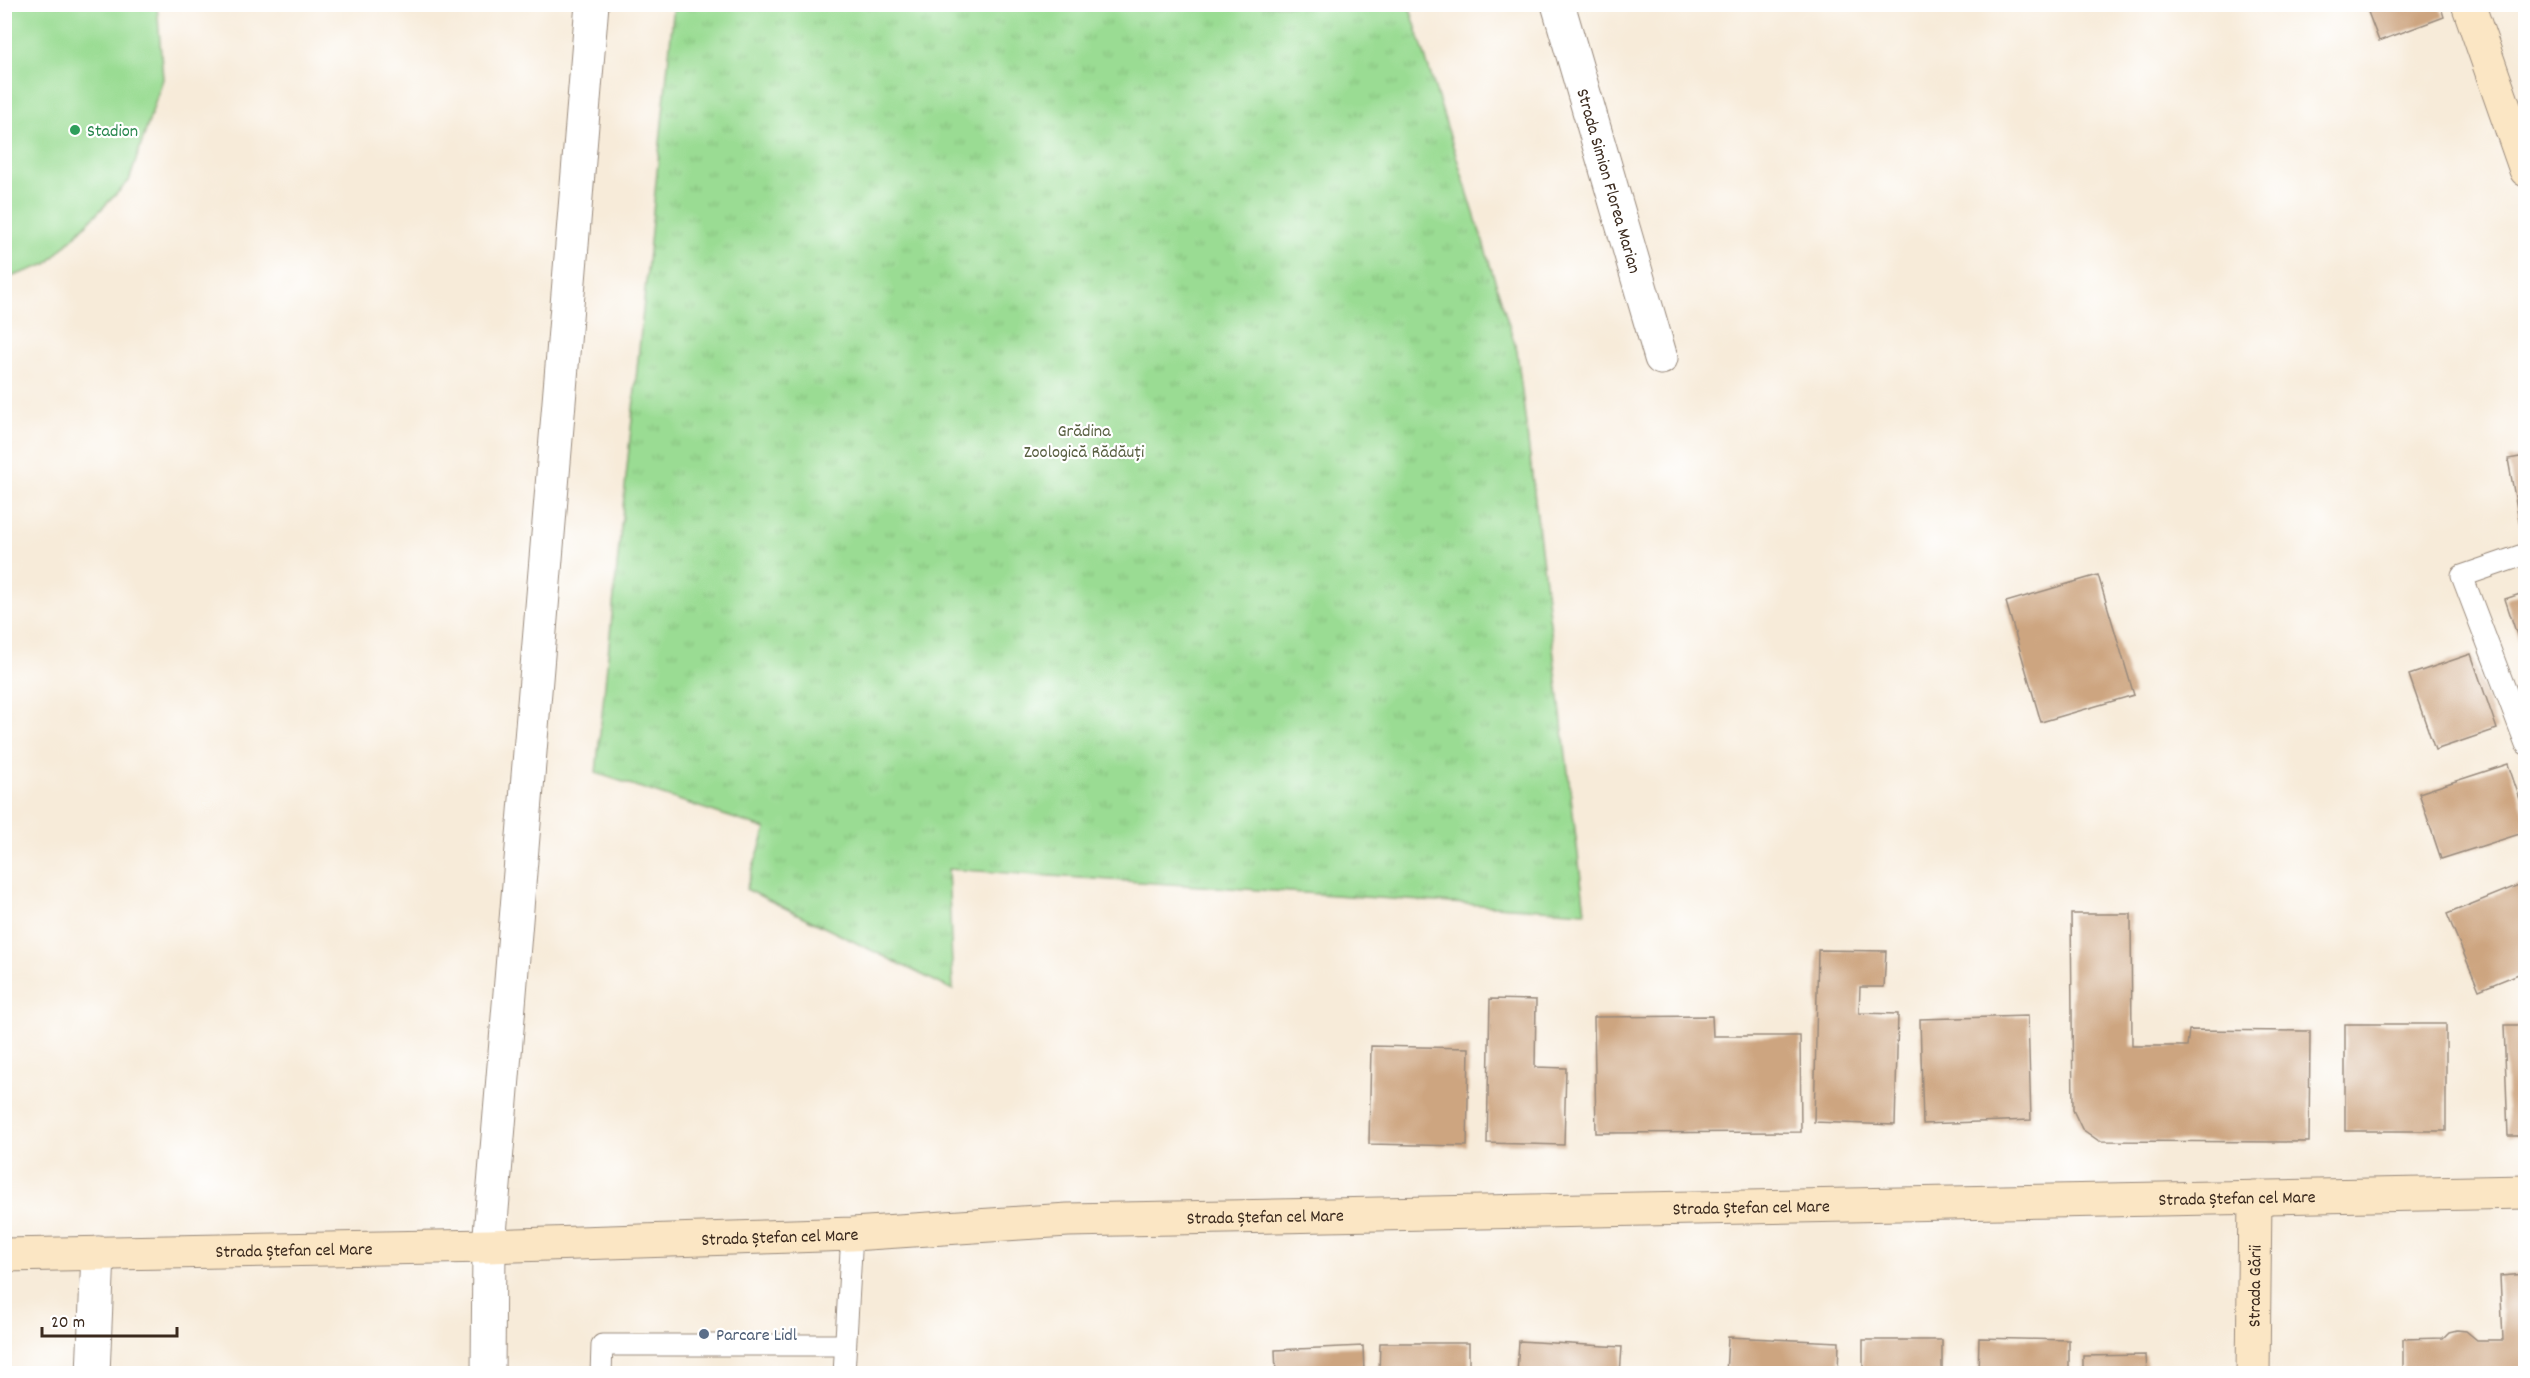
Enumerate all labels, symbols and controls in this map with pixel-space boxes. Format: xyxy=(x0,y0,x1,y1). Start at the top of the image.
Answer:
street label: Strada Simion Florea Marian xyxy=(1568,86,1646,277)
place label: Stadion xyxy=(87,120,138,145)
marker: Stadion xyxy=(68,123,82,137)
park label: Grădina Zoologică Rădăuți xyxy=(1024,420,1144,466)
street label: Strada Ștefan cel Mare xyxy=(2158,1186,2316,1214)
street label: Strada Ștefan cel Mare xyxy=(1672,1195,1830,1223)
street label: Strada Ștefan cel Mare xyxy=(1186,1205,1344,1233)
street label: Strada Ștefan cel Mare xyxy=(701,1224,859,1254)
street label: Strada Ștefan cel Mare xyxy=(215,1238,373,1266)
street label: Strada Gării xyxy=(2244,1245,2269,1327)
scale bar xyxy=(42,1300,177,1338)
text: 20 m xyxy=(51,1311,85,1336)
place label: Parcare Lidl xyxy=(716,1324,798,1349)
marker: Parcare Lidl xyxy=(697,1327,711,1341)

